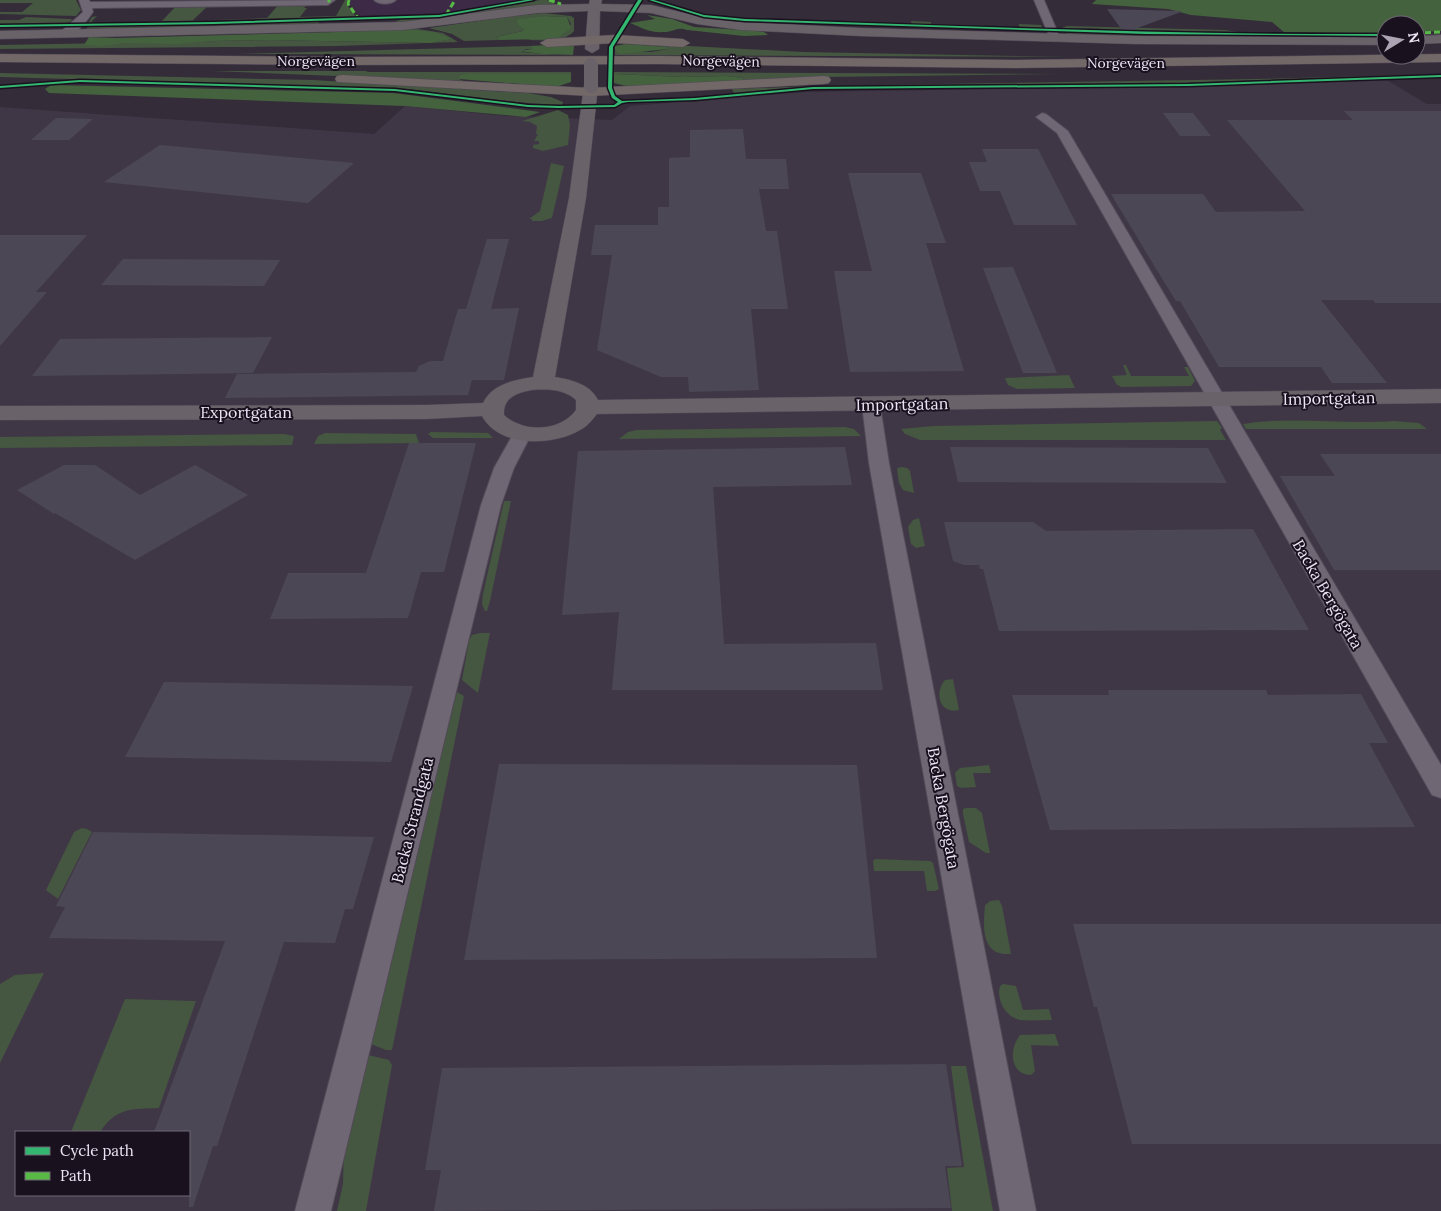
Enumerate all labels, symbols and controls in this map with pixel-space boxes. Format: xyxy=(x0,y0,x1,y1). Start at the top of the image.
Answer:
north arrow xyxy=(1376,15,1426,65)
text: N xyxy=(1404,31,1424,45)
street label: Norgevägen xyxy=(682,51,761,71)
street label: Norgevägen xyxy=(277,52,355,70)
street label: Norgevägen xyxy=(1087,54,1165,72)
street label: Importgatan xyxy=(1282,387,1376,409)
street label: Importgatan xyxy=(855,393,949,415)
street label: Exportgatan xyxy=(200,402,292,422)
street label: Backa Bergögata xyxy=(1289,536,1367,652)
street label: Backa Bergögata xyxy=(923,746,965,870)
street label: Backa Strandgata xyxy=(387,755,437,885)
legend xyxy=(15,1131,190,1196)
text: Cycle path xyxy=(60,1141,134,1160)
text: Path xyxy=(60,1166,91,1185)

